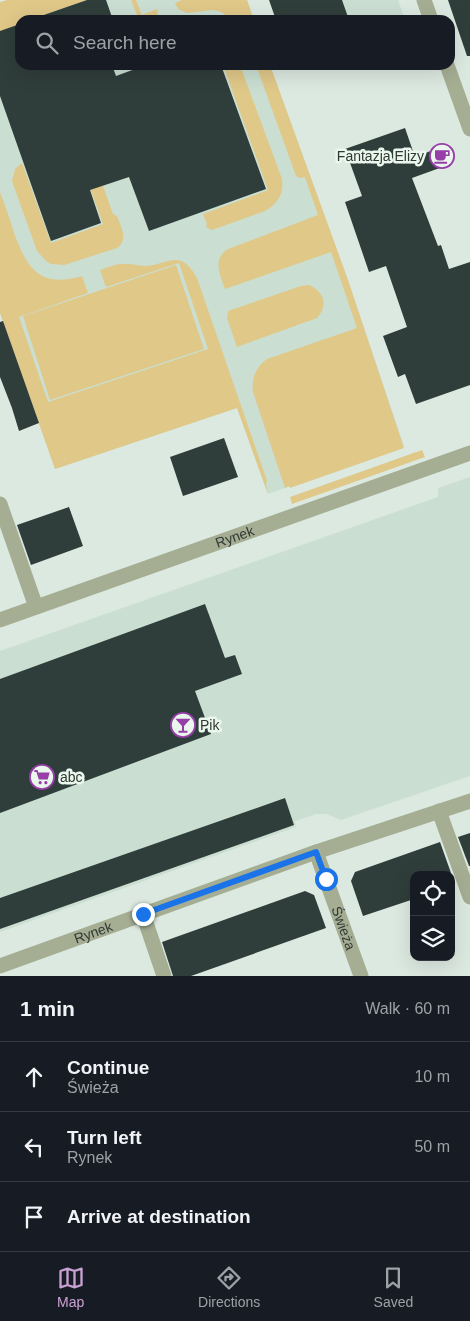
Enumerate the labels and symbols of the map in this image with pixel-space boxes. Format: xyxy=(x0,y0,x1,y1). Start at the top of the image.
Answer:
cafe icon: Fantazja Elizy xyxy=(429,143,455,169)
place label: Fantazja Elizy xyxy=(337,148,424,164)
street label: Rynek xyxy=(213,522,257,551)
bar icon: Pik xyxy=(170,712,196,738)
place label: Pik xyxy=(200,717,220,733)
supermarket icon: abc xyxy=(29,764,55,790)
place label: abc xyxy=(60,769,83,785)
route start xyxy=(315,868,338,891)
route end xyxy=(132,903,155,926)
street label: Świeża xyxy=(328,904,359,952)
street label: Rynek xyxy=(72,918,115,947)

